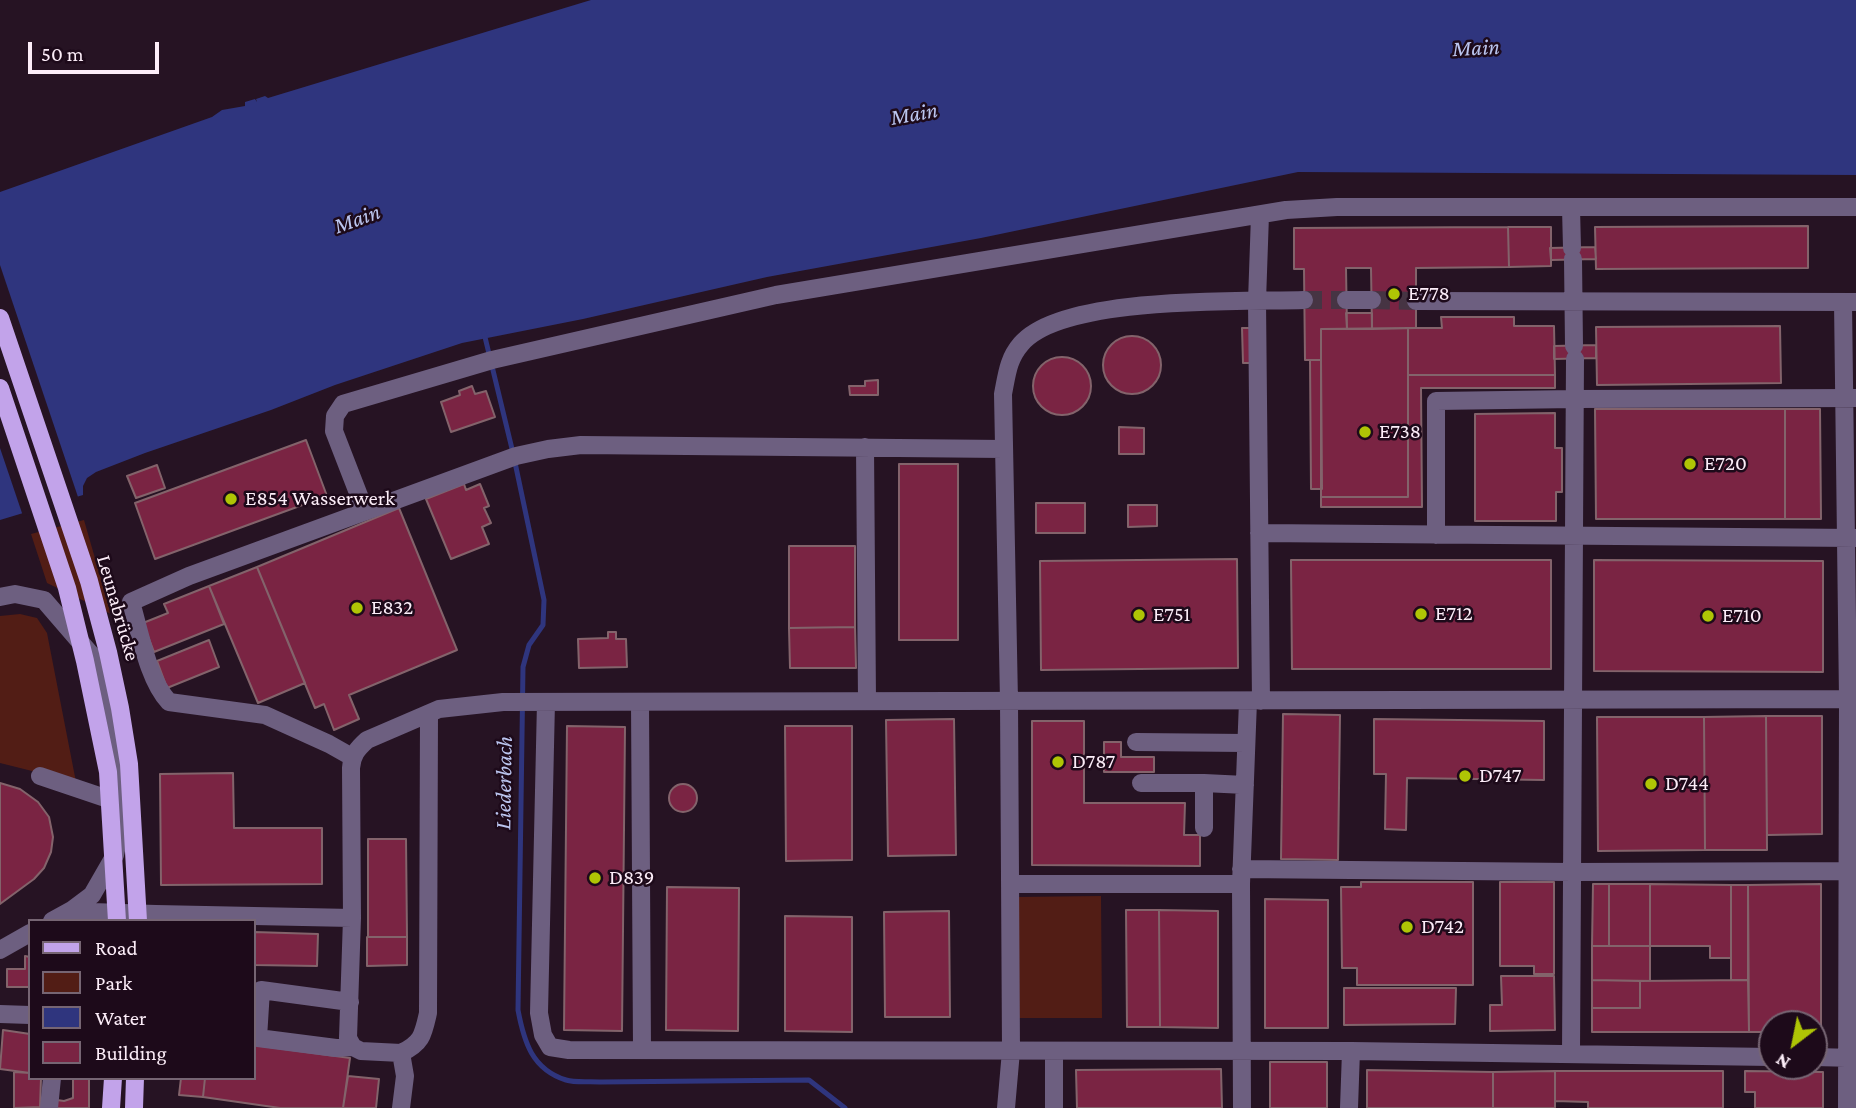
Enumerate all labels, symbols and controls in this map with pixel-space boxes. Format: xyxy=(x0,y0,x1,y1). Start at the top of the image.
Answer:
scale bar xyxy=(32,28,163,72)
water label: Main xyxy=(1451,33,1501,63)
text: 50 m xyxy=(41,42,84,66)
water label: Main xyxy=(888,96,940,132)
water label: Main xyxy=(330,198,384,240)
place label: E778 xyxy=(1408,281,1450,307)
marker: E778 xyxy=(1386,286,1402,302)
place label: E738 xyxy=(1379,419,1421,445)
marker: E738 xyxy=(1357,424,1373,440)
place label: E720 xyxy=(1704,451,1747,477)
marker: E720 xyxy=(1682,456,1698,472)
place label: E854 Wasserwerk xyxy=(245,486,395,512)
marker: E854 Wasserwerk xyxy=(223,491,239,507)
street label: Leunabrücke xyxy=(91,552,145,664)
place label: E832 xyxy=(371,595,413,621)
marker: E832 xyxy=(349,600,365,616)
place label: E712 xyxy=(1435,601,1473,627)
place label: E751 xyxy=(1153,602,1190,628)
place label: E710 xyxy=(1722,603,1762,629)
marker: E712 xyxy=(1413,606,1429,622)
marker: E751 xyxy=(1131,607,1147,623)
marker: E710 xyxy=(1700,608,1716,624)
water label: Liederbach xyxy=(489,736,519,830)
place label: D787 xyxy=(1072,749,1115,775)
marker: D787 xyxy=(1050,754,1066,770)
place label: D747 xyxy=(1479,763,1521,789)
marker: D747 xyxy=(1457,768,1473,784)
place label: D744 xyxy=(1665,771,1709,797)
marker: D744 xyxy=(1643,776,1659,792)
place label: D839 xyxy=(609,865,654,891)
marker: D839 xyxy=(587,870,603,886)
place label: D742 xyxy=(1421,914,1464,940)
legend xyxy=(28,919,256,1080)
marker: D742 xyxy=(1399,919,1415,935)
text: Road xyxy=(95,936,138,960)
text: Park xyxy=(95,971,132,995)
text: Water xyxy=(95,1006,147,1030)
north arrow xyxy=(1758,1010,1828,1080)
text: Building xyxy=(95,1041,167,1065)
text: N xyxy=(1772,1049,1794,1074)

